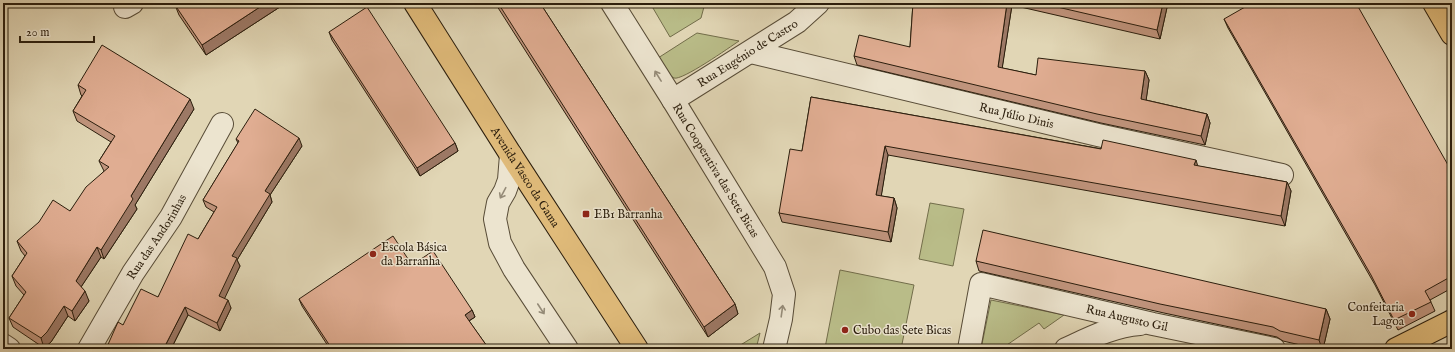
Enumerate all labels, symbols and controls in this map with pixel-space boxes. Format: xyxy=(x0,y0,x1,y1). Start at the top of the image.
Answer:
street label: Rua Eugénio de Castro xyxy=(694,16,801,90)
scale bar xyxy=(20,18,94,44)
text: 20 m xyxy=(26,25,49,40)
one-way arrow xyxy=(654,71,662,82)
street label: Rua Júlio Dinis xyxy=(978,99,1055,132)
street label: Rua Cooperativa das Sete Bicas xyxy=(669,100,763,240)
street label: Avenida Vasco da Gama xyxy=(487,123,564,231)
one-way arrow xyxy=(499,187,507,199)
street label: Rua das Andorinhas xyxy=(123,192,190,282)
place label: EB1 Barranha xyxy=(594,207,663,222)
marker: EB1 Barranha xyxy=(581,209,591,219)
place label: Escola Básica da Barranha xyxy=(381,240,448,269)
marker: Escola Básica da Barranha xyxy=(368,249,378,259)
place label: Confeitaria Lagoa xyxy=(1347,300,1405,329)
street label: Rua Augusto Gil xyxy=(1085,301,1170,335)
one-way arrow xyxy=(537,303,545,315)
one-way arrow xyxy=(778,305,786,318)
marker: Confeitaria Lagoa xyxy=(1407,309,1417,319)
place label: Cubo das Sete Bicas xyxy=(853,323,951,338)
marker: Cubo das Sete Bicas xyxy=(840,325,850,335)

